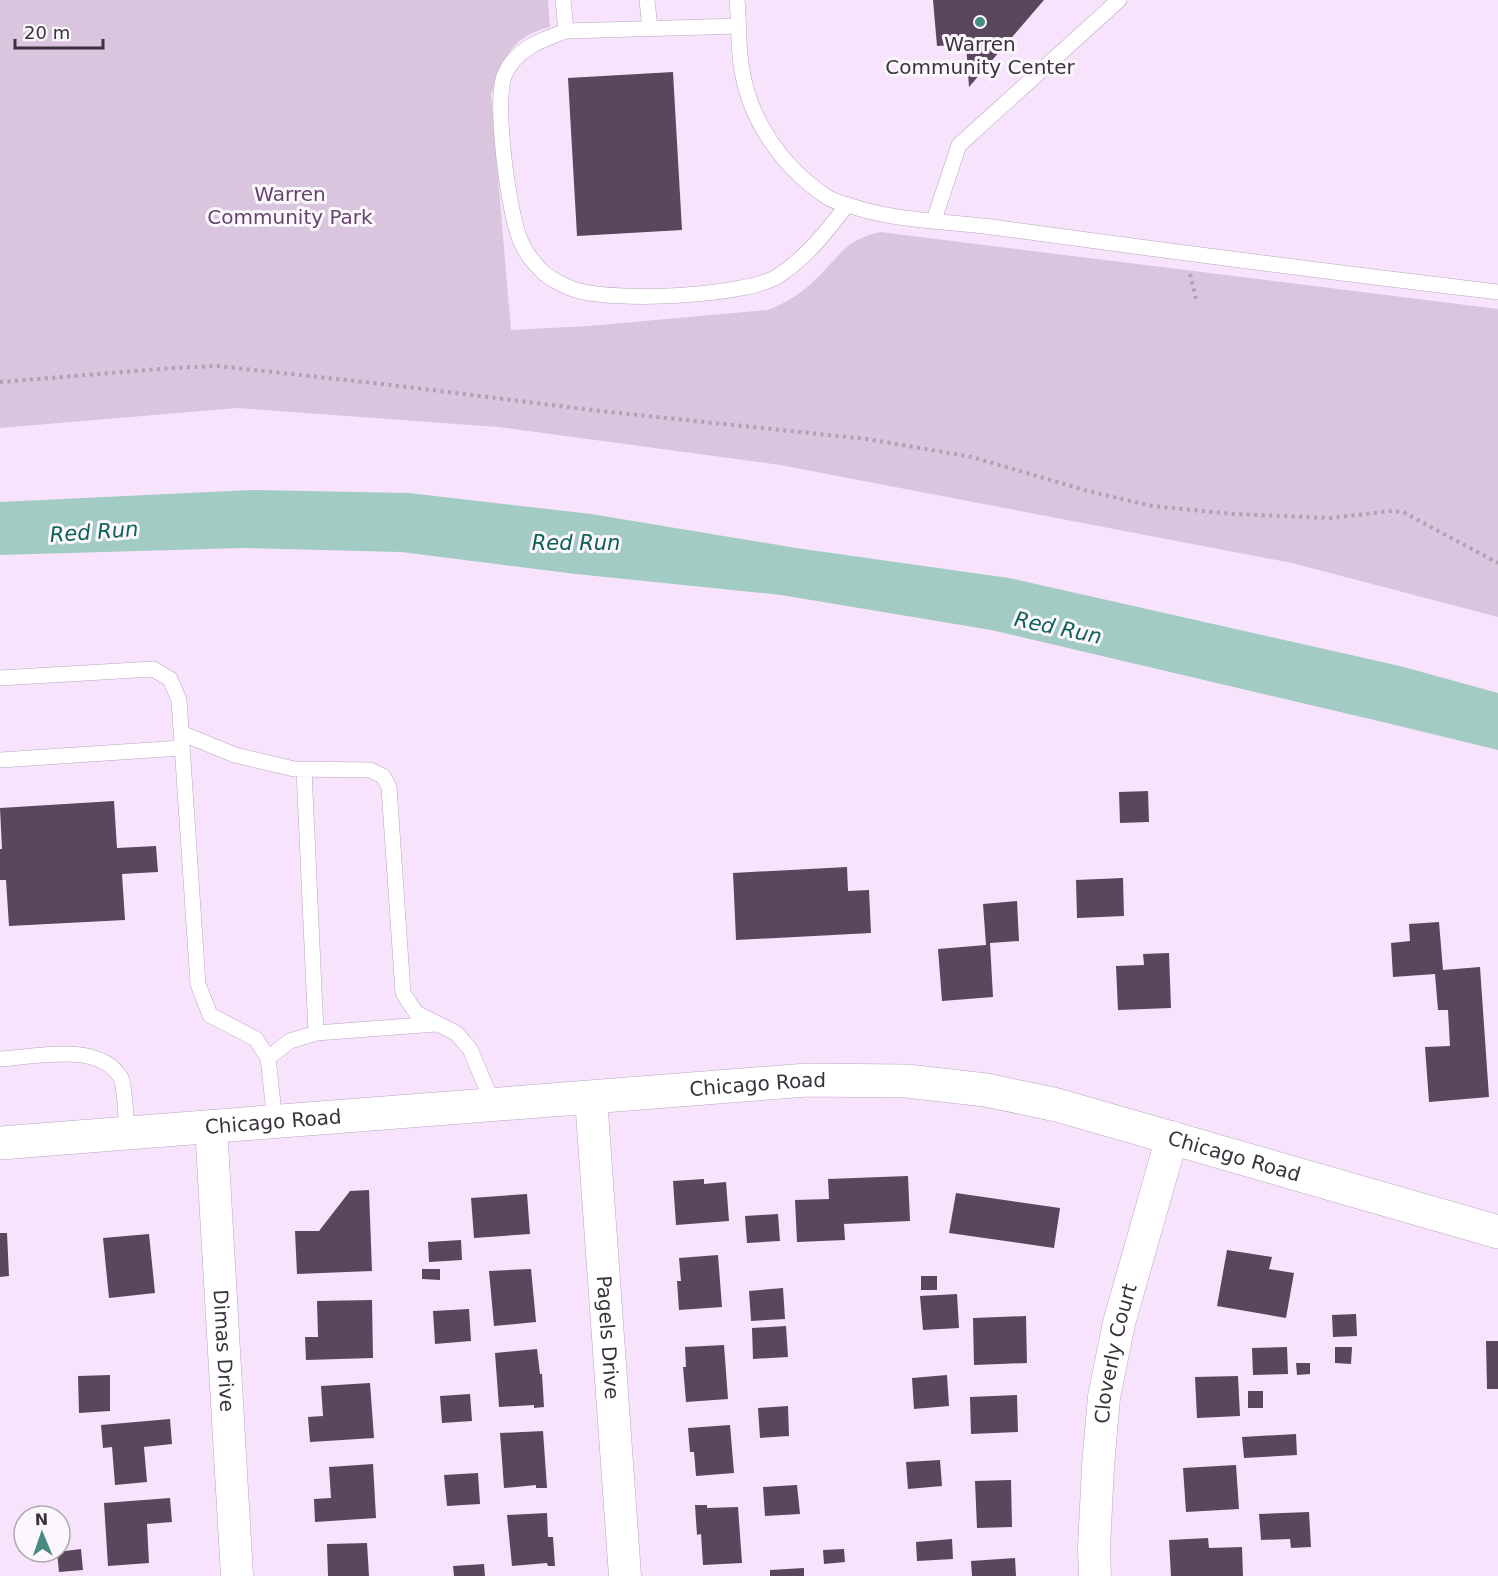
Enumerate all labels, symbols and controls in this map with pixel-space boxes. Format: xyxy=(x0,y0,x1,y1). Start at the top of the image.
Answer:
scale bar xyxy=(15,12,104,50)
marker: Warren Community Center xyxy=(973,15,987,29)
text: 20 m xyxy=(24,22,70,43)
place label: Warren Community Center xyxy=(885,32,1075,79)
park label: Warren Community Park xyxy=(207,182,373,229)
water label: Red Run xyxy=(49,517,139,547)
water label: Red Run xyxy=(532,531,620,555)
water label: Red Run xyxy=(1012,607,1104,649)
street label: Chicago Road xyxy=(688,1068,826,1101)
street label: Chicago Road xyxy=(204,1104,342,1139)
street label: Chicago Road xyxy=(1165,1126,1303,1187)
street label: Pagels Drive xyxy=(592,1275,624,1400)
street label: Cloverly Court xyxy=(1090,1281,1142,1425)
street label: Dimas Drive xyxy=(208,1289,240,1413)
north arrow xyxy=(12,1504,72,1564)
text: N xyxy=(34,1510,49,1529)

